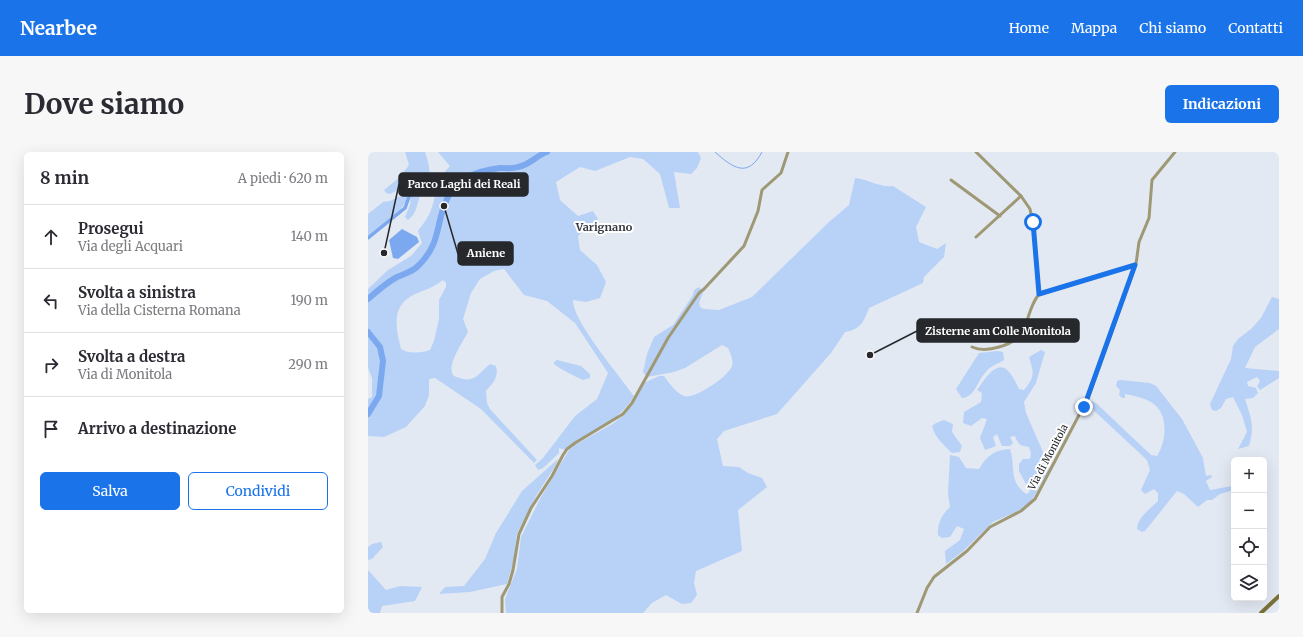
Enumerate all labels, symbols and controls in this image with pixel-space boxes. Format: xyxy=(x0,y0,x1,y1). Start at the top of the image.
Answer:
text: Nearbee xyxy=(20,16,97,40)
text: Home xyxy=(1009,19,1049,37)
text: Mappa xyxy=(1071,19,1117,37)
text: Chi siamo xyxy=(1139,19,1206,37)
text: Contatti xyxy=(1228,19,1283,37)
button: Indicazioni xyxy=(1165,85,1279,123)
text: Dove siamo xyxy=(24,86,184,122)
text: 8 min xyxy=(40,167,89,189)
text: A piedi · 620 m xyxy=(238,170,328,187)
callout: Parco Laghi dei Reali xyxy=(399,173,528,196)
text: Parco Laghi dei Reali xyxy=(407,177,521,191)
route start xyxy=(1024,213,1042,231)
text: Prosegui xyxy=(78,219,144,238)
district label: Varignano xyxy=(575,220,633,234)
icon: ahead xyxy=(40,226,62,248)
text: 140 m xyxy=(291,228,328,245)
text: Via degli Acquari xyxy=(78,238,183,255)
callout: Aniene xyxy=(458,242,513,265)
text: Aniene xyxy=(466,246,505,260)
text: Svolta a sinistra xyxy=(78,283,196,302)
icon: left xyxy=(40,290,62,312)
text: 190 m xyxy=(291,292,328,309)
text: Via della Cisterna Romana xyxy=(78,302,241,319)
callout: Zisterne am Colle Monitola xyxy=(917,319,1079,342)
text: Zisterne am Colle Monitola xyxy=(925,324,1071,338)
text: Svolta a destra xyxy=(78,347,185,366)
icon: right xyxy=(40,354,62,376)
text: 290 m xyxy=(288,356,328,373)
text: Via di Monitola xyxy=(78,366,172,383)
route end xyxy=(1075,398,1093,416)
icon: arrive xyxy=(40,418,62,440)
text: Arrivo a destinazione xyxy=(78,419,236,438)
street label: Via di Monitola xyxy=(1025,421,1071,493)
map controls xyxy=(1231,457,1267,601)
button: + xyxy=(1231,457,1267,493)
button: Salva xyxy=(40,472,180,510)
button: Condividi xyxy=(188,472,328,510)
button: − xyxy=(1231,493,1267,529)
button: locate xyxy=(1231,529,1267,565)
button: layers xyxy=(1231,565,1267,601)

